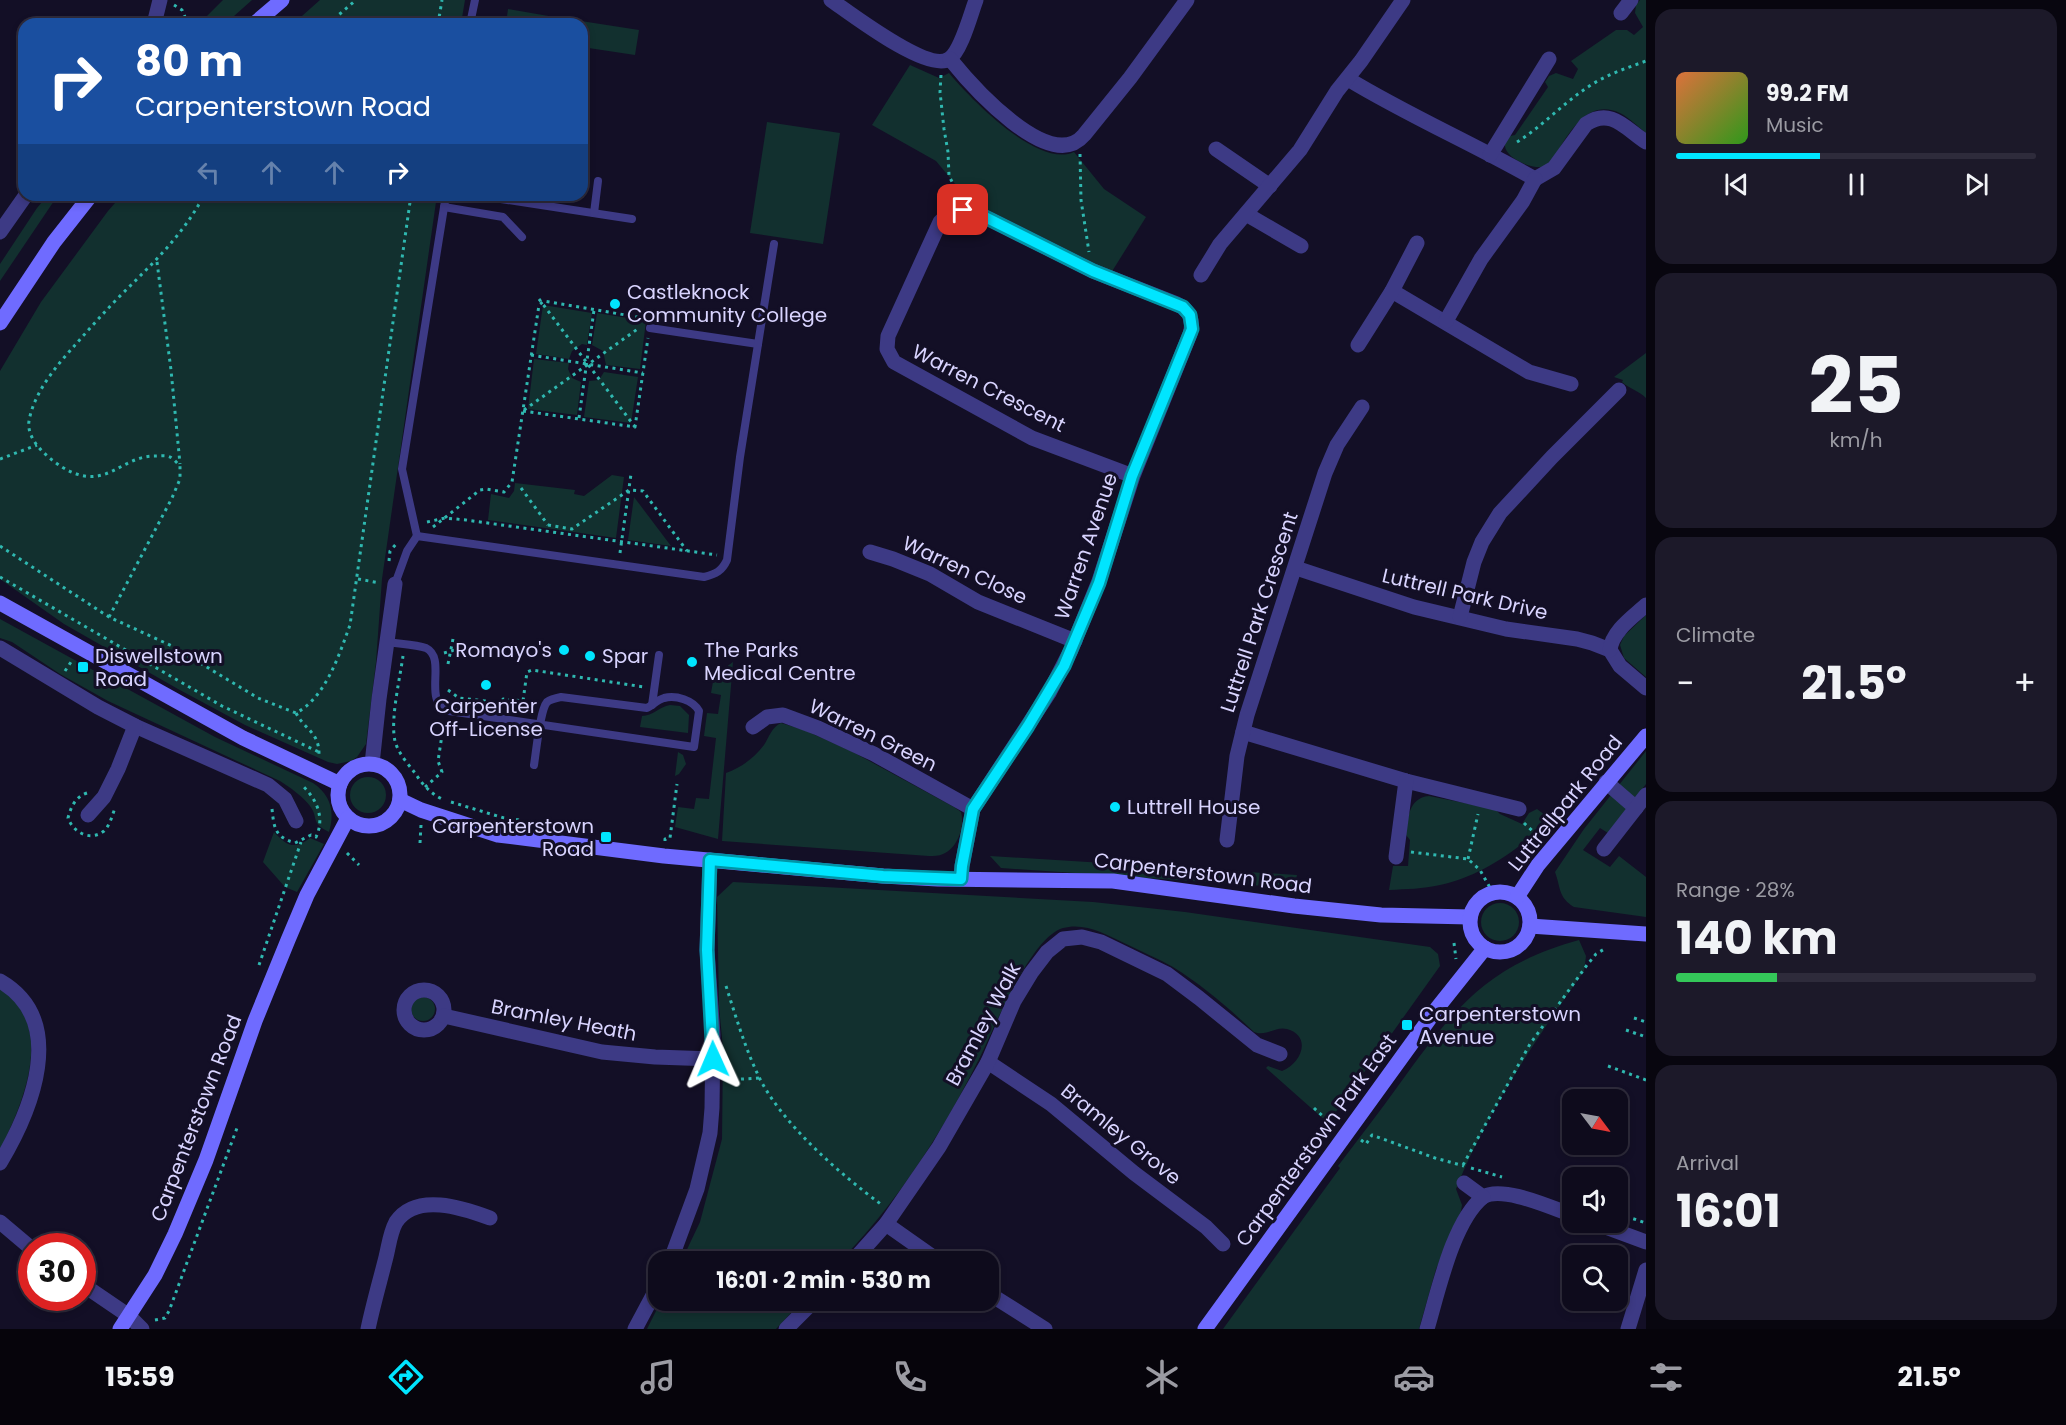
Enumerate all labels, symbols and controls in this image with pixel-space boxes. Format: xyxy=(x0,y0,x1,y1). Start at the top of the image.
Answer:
text: 80 m xyxy=(135,32,243,91)
icon: right xyxy=(36,42,114,120)
text: 99.2 FM xyxy=(1766,78,1849,109)
text: Carpenterstown Road xyxy=(135,88,431,125)
text: Music xyxy=(1766,111,1824,139)
icon: left xyxy=(192,156,225,189)
icon: ahead xyxy=(255,156,288,189)
icon: ahead xyxy=(318,156,351,189)
icon: right xyxy=(381,156,414,189)
icon: previous xyxy=(1720,168,1753,201)
icon: pause xyxy=(1840,168,1873,201)
icon: next xyxy=(1960,168,1993,201)
pin xyxy=(937,184,988,235)
icon: arrive xyxy=(946,193,979,226)
place label: Castleknock Community College xyxy=(627,278,827,329)
marker: Castleknock Community College xyxy=(608,297,622,311)
text: 25 xyxy=(1808,331,1904,440)
street label: Warren Crescent xyxy=(907,337,1071,439)
text: km/h xyxy=(1829,426,1883,454)
street label: Warren Avenue xyxy=(1048,469,1124,623)
street label: Luttrell Park Crescent xyxy=(1213,508,1305,716)
street label: Warren Close xyxy=(898,529,1032,611)
street label: Luttrell Park Drive xyxy=(1379,561,1551,627)
text: Climate xyxy=(1676,621,1755,649)
place label: Romayo's xyxy=(455,636,552,664)
place label: The Parks Medical Centre xyxy=(704,636,856,687)
place label: Diswellstown Road xyxy=(95,642,223,693)
place label: Spar xyxy=(602,642,648,670)
marker: Romayo's xyxy=(557,643,571,657)
marker: Spar xyxy=(583,649,597,663)
text: 21.5° xyxy=(1801,652,1907,715)
marker: The Parks Medical Centre xyxy=(685,655,699,669)
marker: Diswellstown Road xyxy=(76,660,90,674)
text: − xyxy=(1676,660,1694,707)
text: + xyxy=(2013,660,2036,707)
marker: Carpenter Off-License xyxy=(479,678,493,692)
place label: Carpenter Off-License xyxy=(429,692,543,743)
street label: Warren Green xyxy=(804,692,942,778)
street label: Luttrellpark Road xyxy=(1501,729,1629,877)
place label: Luttrell House xyxy=(1127,793,1260,821)
marker: Luttrell House xyxy=(1108,800,1122,814)
place label: Carpenterstown Road xyxy=(432,812,594,863)
marker: Carpenterstown Road xyxy=(599,830,613,844)
street label: Carpenterstown Road xyxy=(1092,846,1314,900)
text: Range · 28% xyxy=(1676,876,1795,904)
text: 140 km xyxy=(1676,907,1838,970)
street label: Bramley Walk xyxy=(939,957,1028,1091)
street label: Bramley Heath xyxy=(489,992,639,1048)
place label: Carpenterstown Avenue xyxy=(1419,1000,1581,1051)
street label: Carpenterstown Road xyxy=(144,1011,248,1225)
marker: Carpenterstown Avenue xyxy=(1400,1018,1414,1032)
position arrow xyxy=(681,1027,745,1091)
street label: Carpenterstown Park East xyxy=(1229,1028,1403,1252)
street label: Bramley Grove xyxy=(1055,1077,1187,1191)
north arrow xyxy=(1562,1089,1628,1155)
map controls xyxy=(1562,1089,1628,1311)
text: Arrival xyxy=(1676,1149,1739,1177)
button: sound xyxy=(1562,1167,1628,1233)
text: 16:01 xyxy=(1676,1180,1781,1243)
speed limit sign: 30 xyxy=(18,1233,96,1311)
button: search xyxy=(1562,1245,1628,1311)
text: 16:01 · 2 min · 530 m xyxy=(716,1265,931,1296)
icon: directions xyxy=(385,1356,427,1398)
icon: music xyxy=(637,1356,679,1398)
icon: phone xyxy=(889,1356,931,1398)
icon: climate xyxy=(1141,1356,1183,1398)
icon: car xyxy=(1393,1356,1435,1398)
icon: filters xyxy=(1645,1356,1687,1398)
text: 15:59 xyxy=(105,1358,175,1395)
text: 21.5° xyxy=(1898,1358,1961,1395)

